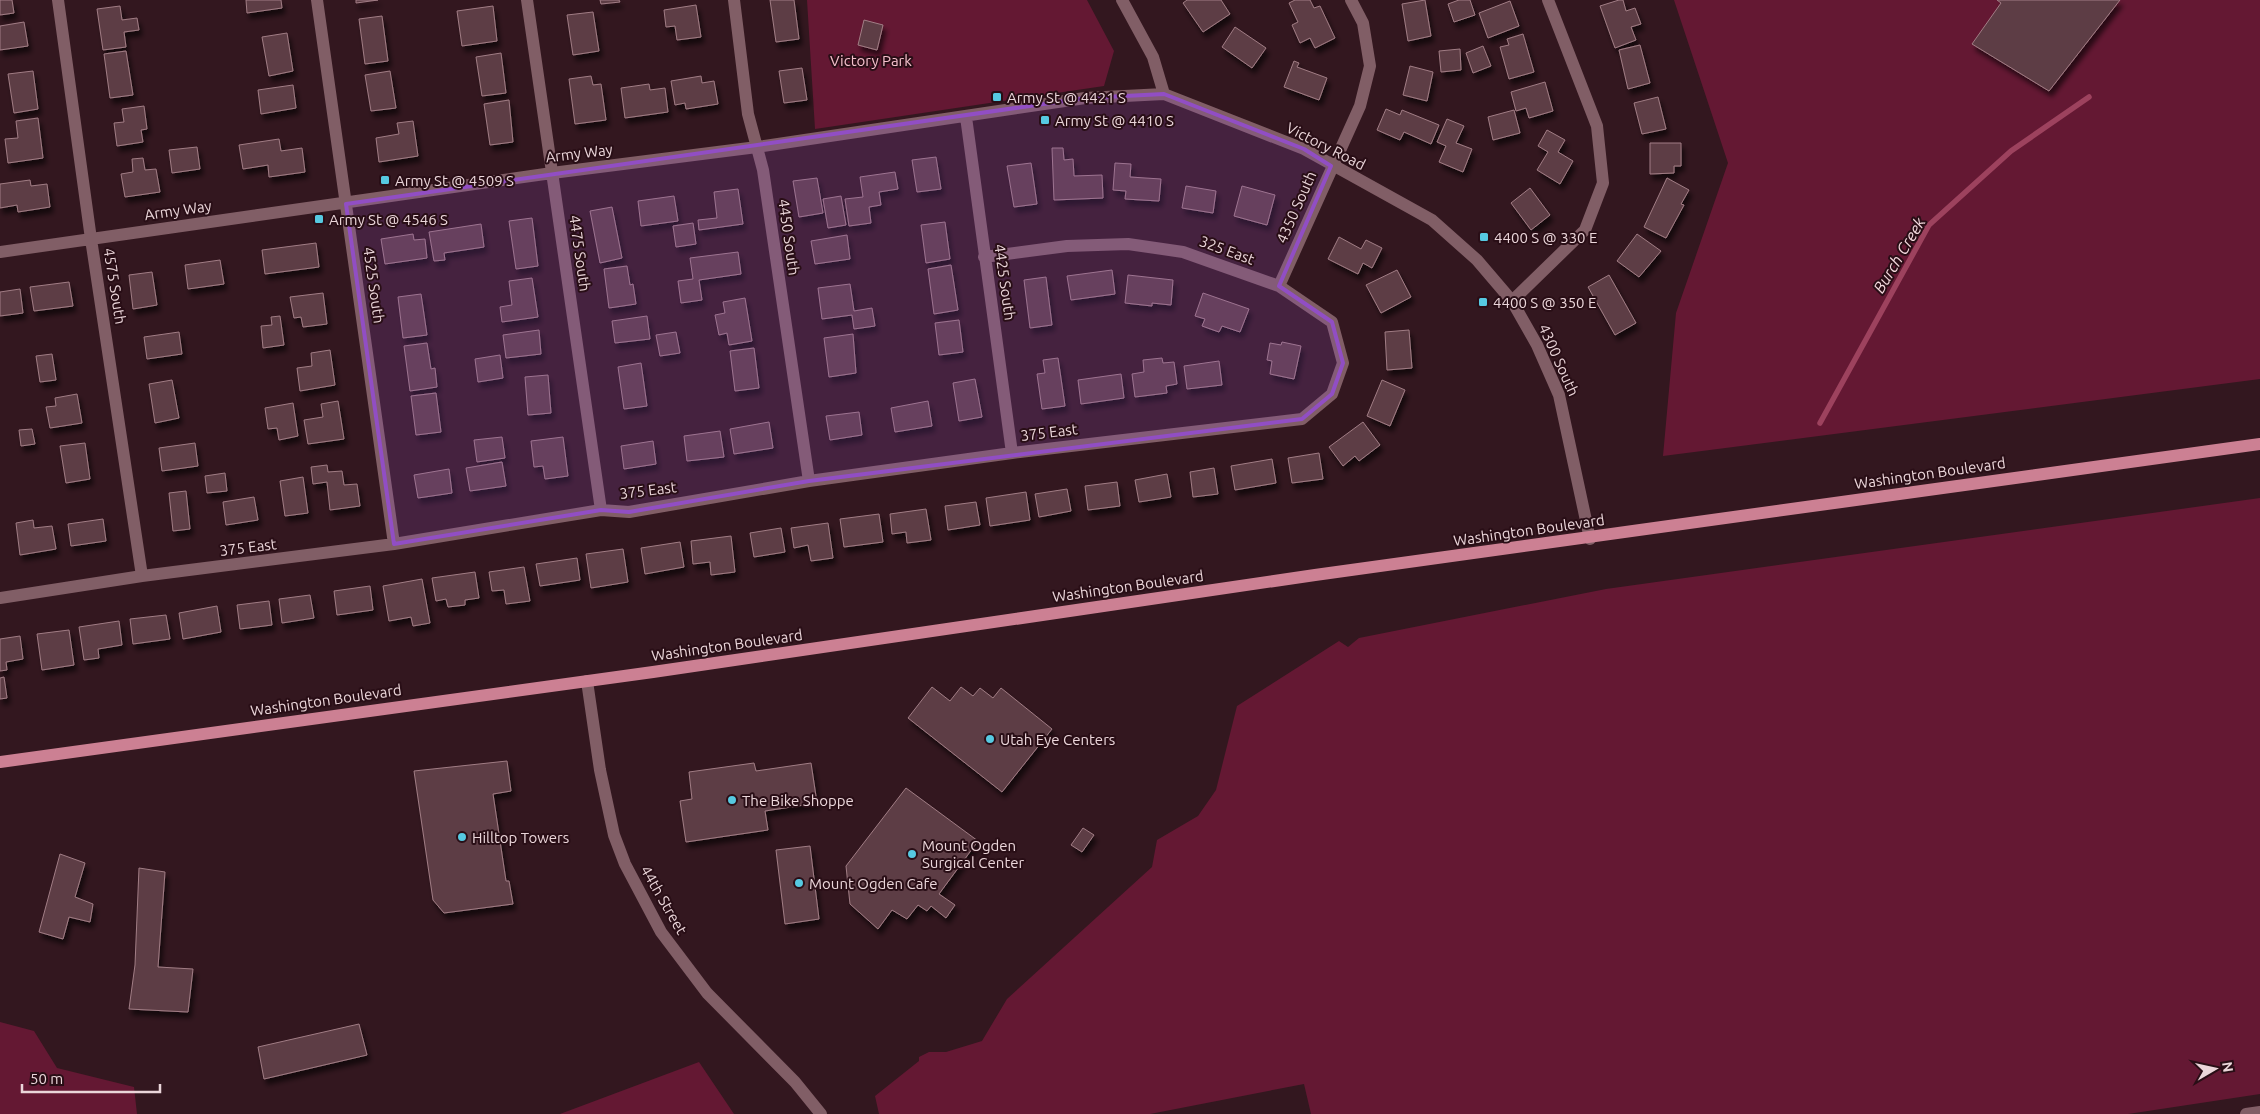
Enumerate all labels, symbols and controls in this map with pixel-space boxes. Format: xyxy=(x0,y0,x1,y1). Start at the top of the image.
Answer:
park label: Victory Park xyxy=(830,52,912,69)
place label: Army St @ 4421 S xyxy=(1007,89,1126,106)
marker: Army St @ 4421 S xyxy=(991,91,1003,103)
place label: Army St @ 4410 S xyxy=(1055,112,1174,129)
marker: Army St @ 4410 S xyxy=(1039,114,1051,126)
street label: Victory Road xyxy=(1284,119,1368,173)
street label: Army Way xyxy=(544,140,614,166)
street label: 4350 South xyxy=(1273,168,1319,246)
place label: Army St @ 4509 S xyxy=(395,172,514,189)
marker: Army St @ 4509 S xyxy=(379,174,391,186)
street label: Army Way xyxy=(143,197,213,223)
street label: 4450 South xyxy=(775,198,803,276)
place label: Army St @ 4546 S xyxy=(329,211,448,228)
marker: Army St @ 4546 S xyxy=(313,213,325,225)
water label: Burch Creek xyxy=(1869,213,1929,296)
street label: 4475 South xyxy=(566,214,594,292)
place label: 4400 S @ 330 E xyxy=(1494,229,1597,246)
marker: 4400 S @ 330 E xyxy=(1478,231,1490,243)
street label: 325 East xyxy=(1197,232,1257,268)
street label: 4425 South xyxy=(991,243,1019,321)
street label: 4525 South xyxy=(360,246,388,324)
street label: 4575 South xyxy=(101,247,129,325)
place label: 4400 S @ 350 E xyxy=(1493,294,1596,311)
marker: 4400 S @ 350 E xyxy=(1477,296,1489,308)
street label: 4300 South xyxy=(1536,321,1582,399)
street label: 375 East xyxy=(1020,420,1079,444)
street label: Washington Boulevard xyxy=(1853,454,2007,492)
street label: 375 East xyxy=(619,478,678,502)
street label: Washington Boulevard xyxy=(1452,511,1606,549)
street label: 375 East xyxy=(219,535,278,559)
street label: Washington Boulevard xyxy=(1051,567,1205,605)
street label: Washington Boulevard xyxy=(650,626,804,664)
street label: Washington Boulevard xyxy=(249,681,403,719)
place label: Utah Eye Centers xyxy=(1000,731,1115,748)
marker: Utah Eye Centers xyxy=(984,733,996,745)
place label: The Bike Shoppe xyxy=(742,792,854,809)
marker: The Bike Shoppe xyxy=(726,794,738,806)
place label: Hilltop Towers xyxy=(472,829,569,846)
marker: Hilltop Towers xyxy=(456,831,468,843)
place label: Mount Ogden Surgical Center xyxy=(922,837,1025,871)
marker: Mount Ogden Surgical Center xyxy=(906,848,918,860)
street label: 44th Street xyxy=(637,863,691,938)
place label: Mount Ogden Cafe xyxy=(809,875,938,892)
marker: Mount Ogden Cafe xyxy=(793,877,805,889)
north arrow xyxy=(2190,1044,2240,1094)
text: N xyxy=(2219,1061,2237,1073)
scale bar xyxy=(22,1062,160,1094)
text: 50 m xyxy=(30,1070,63,1087)

